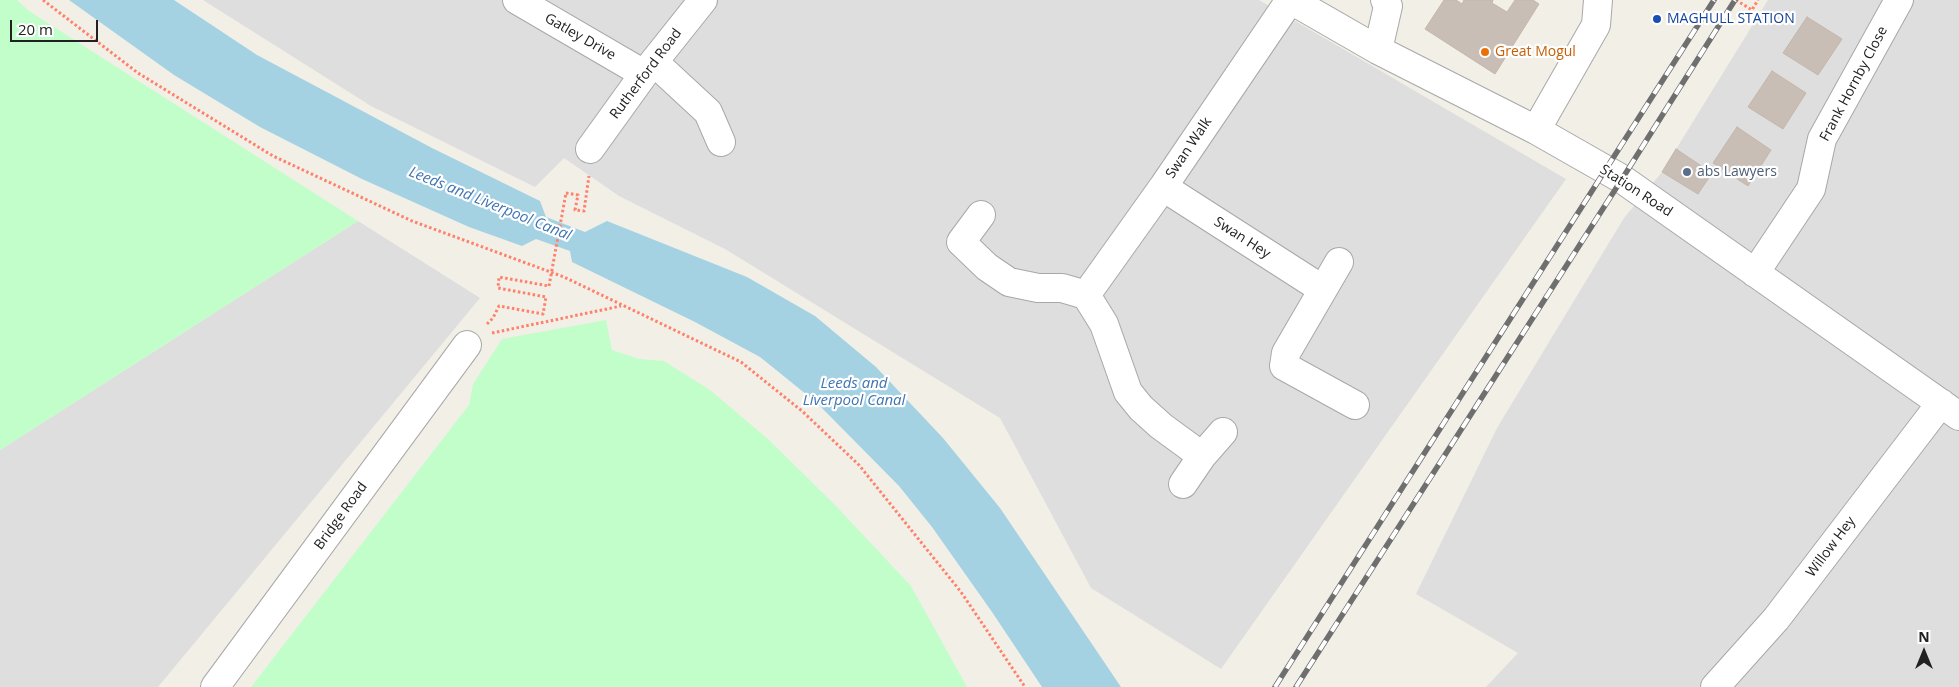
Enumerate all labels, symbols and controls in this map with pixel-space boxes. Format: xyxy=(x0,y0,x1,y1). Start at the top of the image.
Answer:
scale bar xyxy=(12,10,100,42)
street label: Gatley Drive xyxy=(541,10,619,64)
place label: MAGHULL STATION xyxy=(1667,11,1795,27)
marker: MAGHULL STATION xyxy=(1651,13,1663,25)
text: 20 m xyxy=(18,19,53,39)
street label: Frank Hornby Close xyxy=(1817,24,1891,144)
street label: Rutherford Road xyxy=(607,25,685,123)
place label: Great Mogul xyxy=(1495,44,1576,60)
marker: Great Mogul xyxy=(1479,46,1491,58)
street label: Swan Walk xyxy=(1162,114,1216,182)
street label: Station Road xyxy=(1597,161,1675,221)
water label: Leeds and Liverpool Canal xyxy=(406,163,574,245)
place label: abs Lawyers xyxy=(1697,164,1777,180)
marker: abs Lawyers xyxy=(1681,166,1693,178)
street label: Swan Hey xyxy=(1211,214,1273,262)
water label: Leeds and Liverpool Canal xyxy=(803,375,905,410)
street label: Bridge Road xyxy=(311,479,371,553)
street label: Willow Hey xyxy=(1803,513,1859,581)
north arrow xyxy=(1899,627,1949,677)
text: N xyxy=(1918,627,1930,646)

